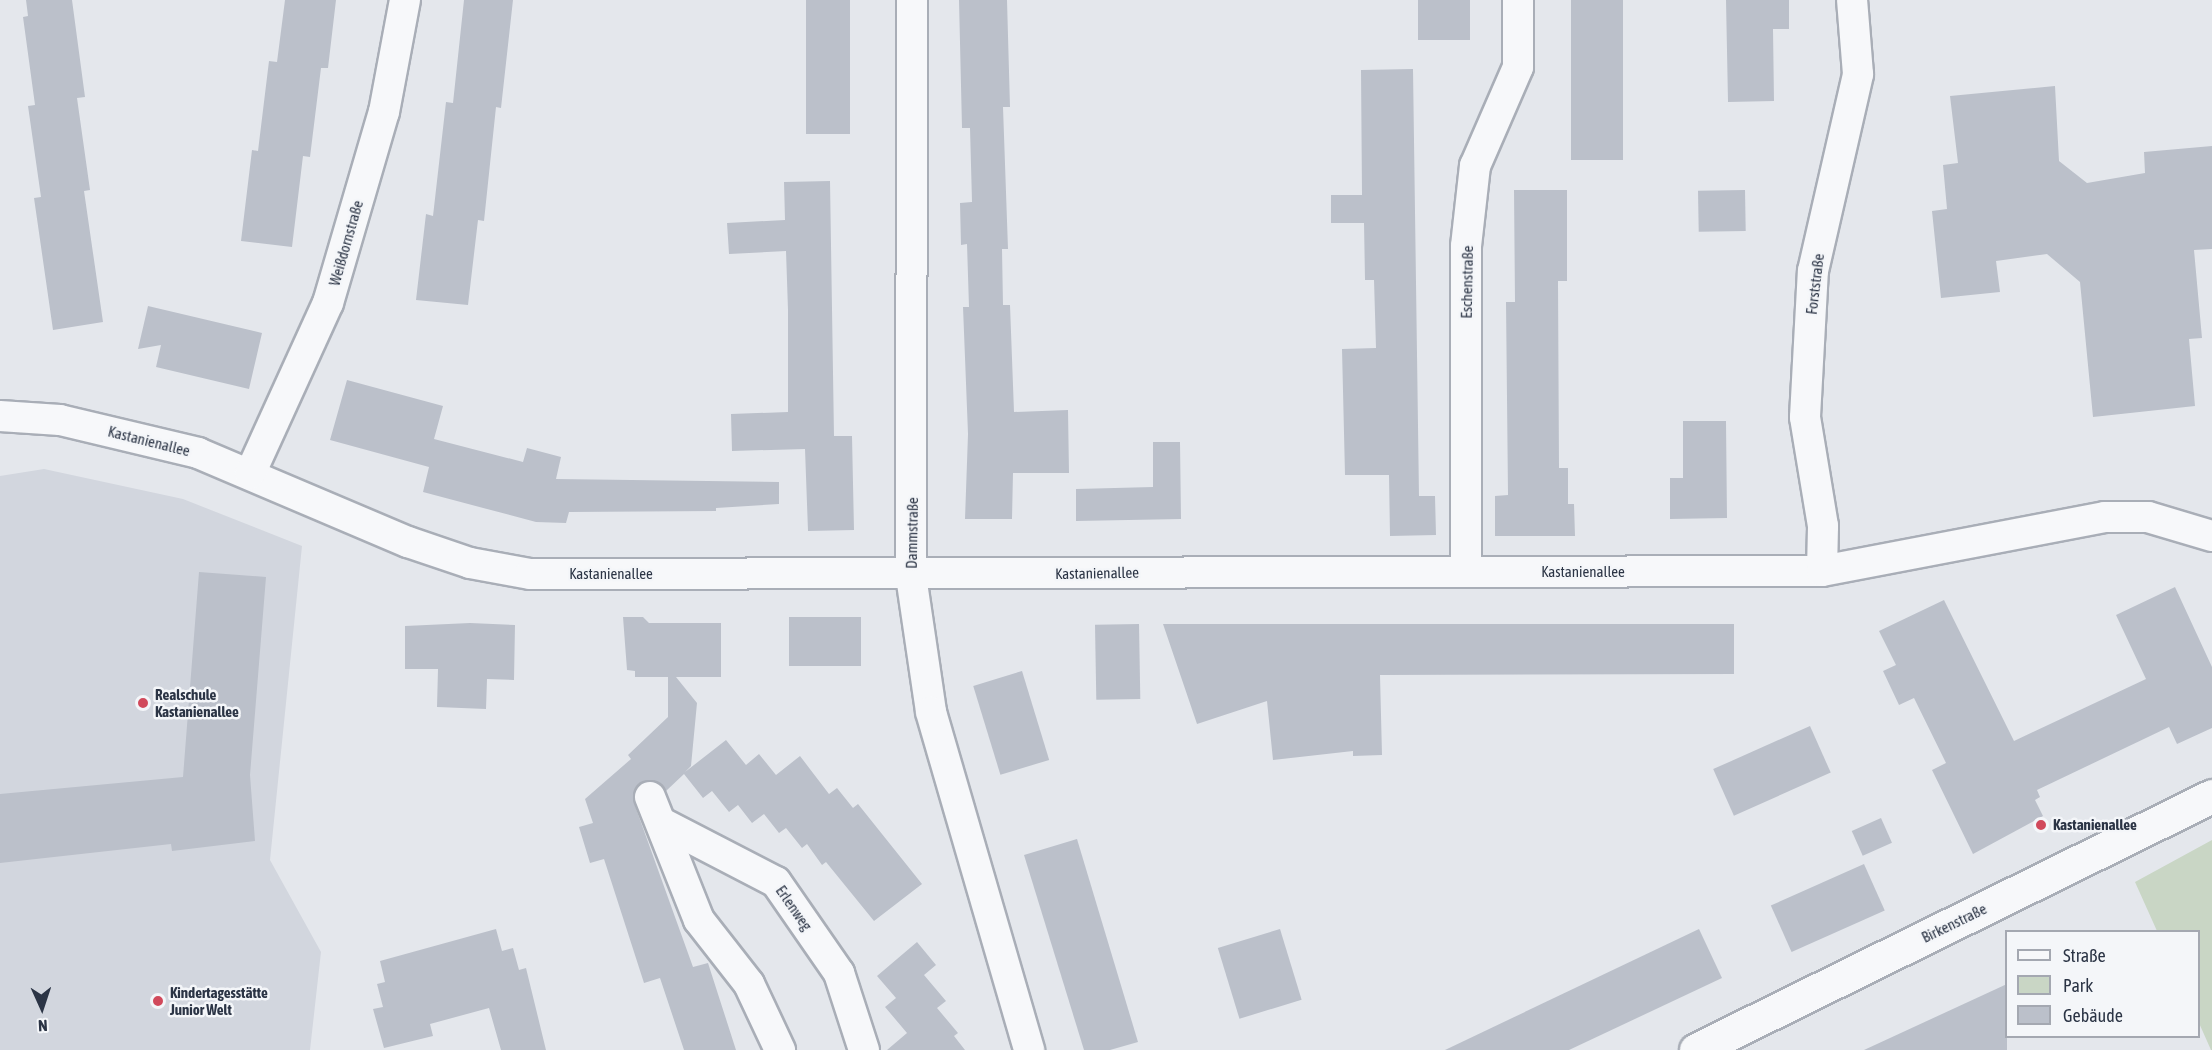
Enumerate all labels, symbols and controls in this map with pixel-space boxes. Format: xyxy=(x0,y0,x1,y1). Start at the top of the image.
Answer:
street label: Weißdornstraße xyxy=(325,198,367,288)
street label: Eschenstraße xyxy=(1457,245,1477,319)
street label: Forststraße xyxy=(1802,252,1828,316)
street label: Kastanienallee xyxy=(106,422,192,460)
street label: Dammstraße xyxy=(902,497,922,569)
street label: Kastanienallee xyxy=(1055,563,1139,583)
street label: Kastanienallee xyxy=(1541,563,1625,581)
street label: Kastanienallee xyxy=(569,565,653,583)
place label: Realschule Kastanienallee xyxy=(155,685,239,720)
marker: Realschule Kastanienallee xyxy=(136,696,150,710)
place label: Kastanienallee xyxy=(2053,816,2137,834)
marker: Kastanienallee xyxy=(2034,818,2048,832)
street label: Erlenweg xyxy=(772,882,816,934)
street label: Birkenstraße xyxy=(1919,900,1989,946)
legend xyxy=(2005,930,2200,1038)
text: Straße xyxy=(2063,945,2106,966)
text: Park xyxy=(2063,975,2093,996)
north arrow xyxy=(12,978,72,1038)
place label: Kindertagesstätte Junior Welt xyxy=(170,983,268,1018)
marker: Kindertagesstätte Junior Welt xyxy=(151,994,165,1008)
text: Gebäude xyxy=(2063,1005,2123,1026)
text: N xyxy=(38,1017,48,1035)

